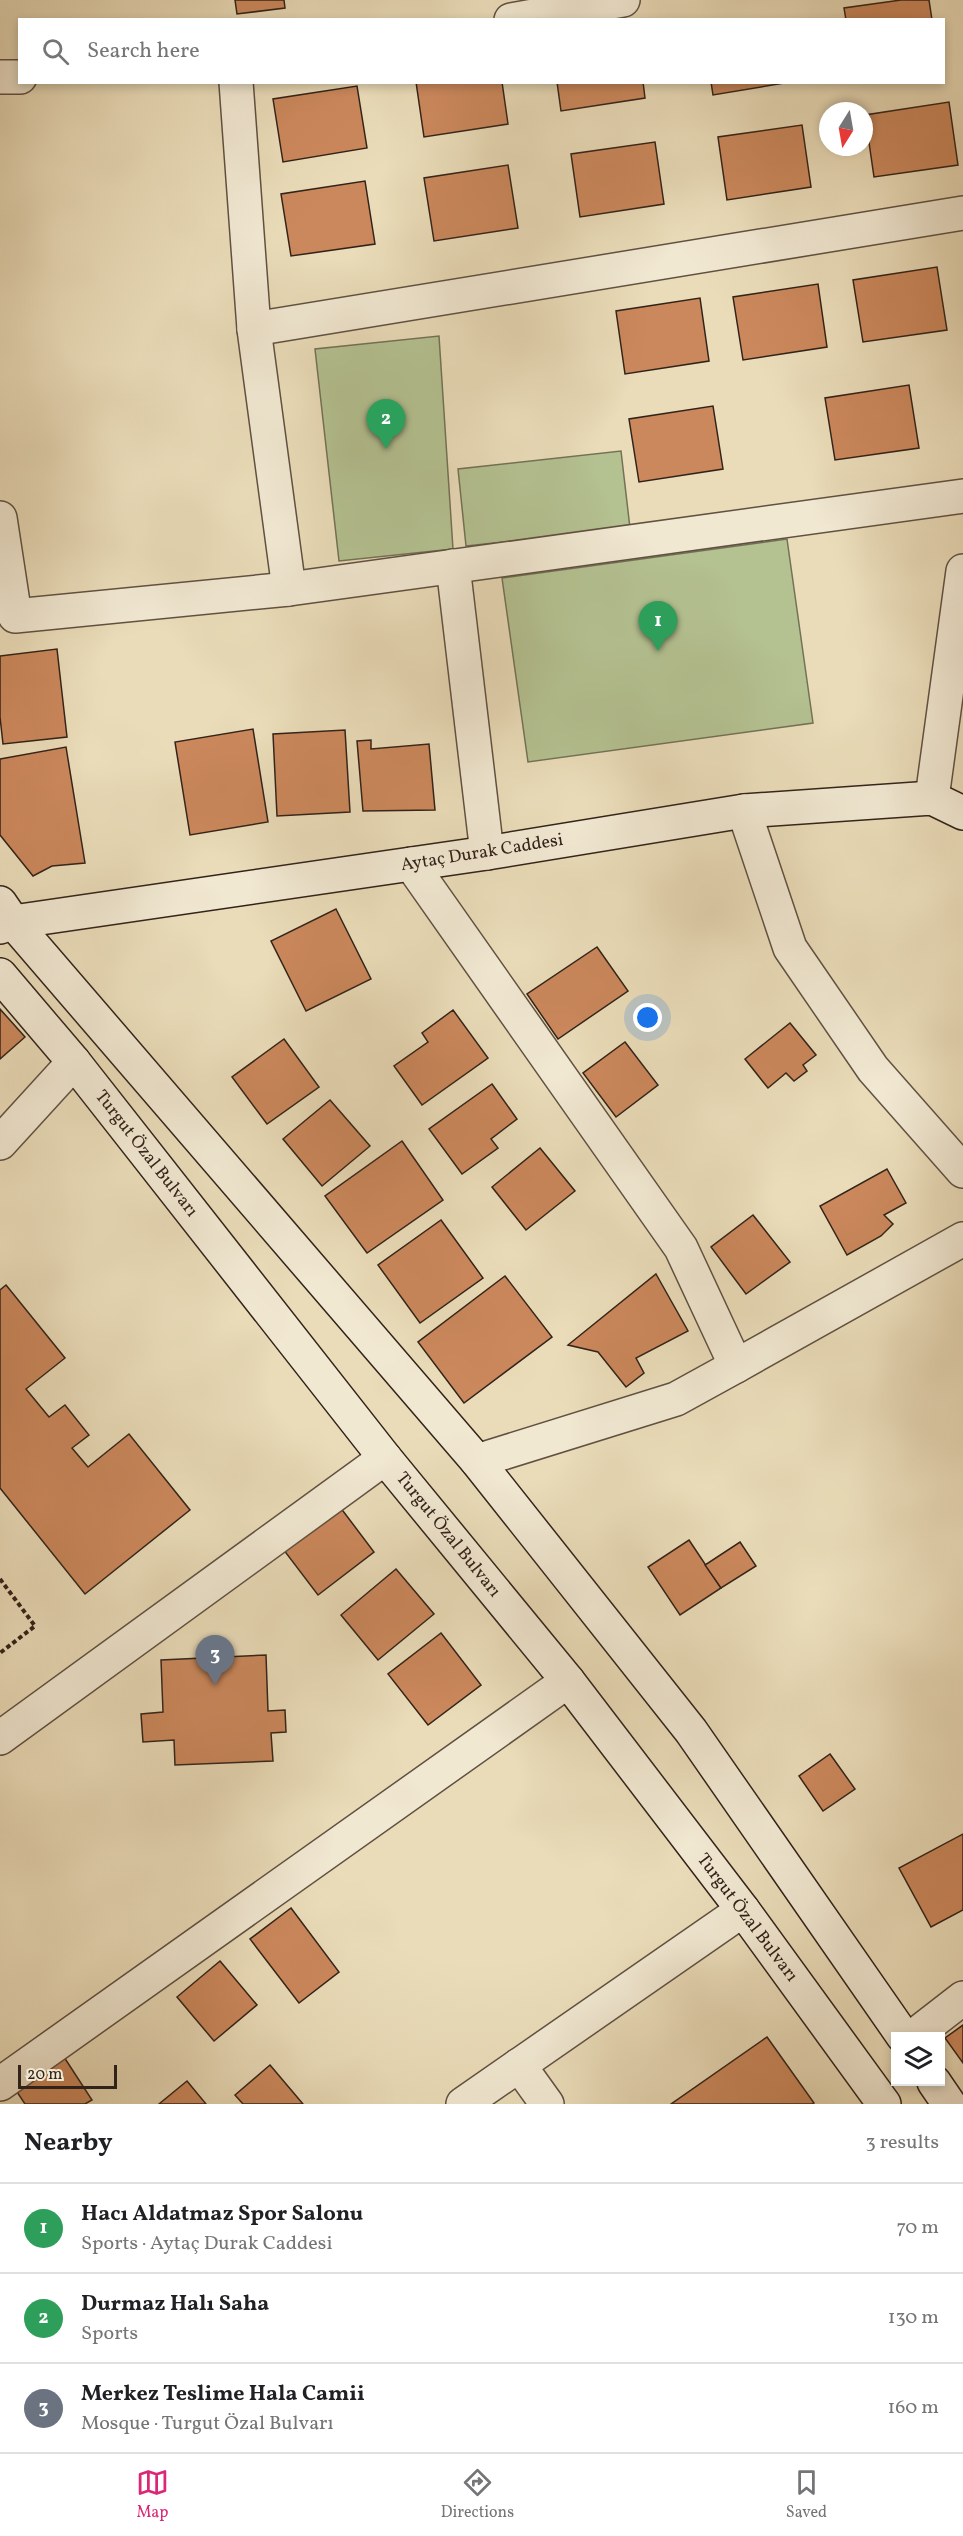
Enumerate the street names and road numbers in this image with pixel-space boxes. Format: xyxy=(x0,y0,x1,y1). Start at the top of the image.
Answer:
street label: Aytaç Durak Caddesi xyxy=(399,828,565,878)
street label: Turgut Özal Bulvarı xyxy=(88,1085,204,1223)
street label: Turgut Özal Bulvarı xyxy=(390,1467,506,1603)
street label: Turgut Özal Bulvarı xyxy=(690,1849,804,1987)

